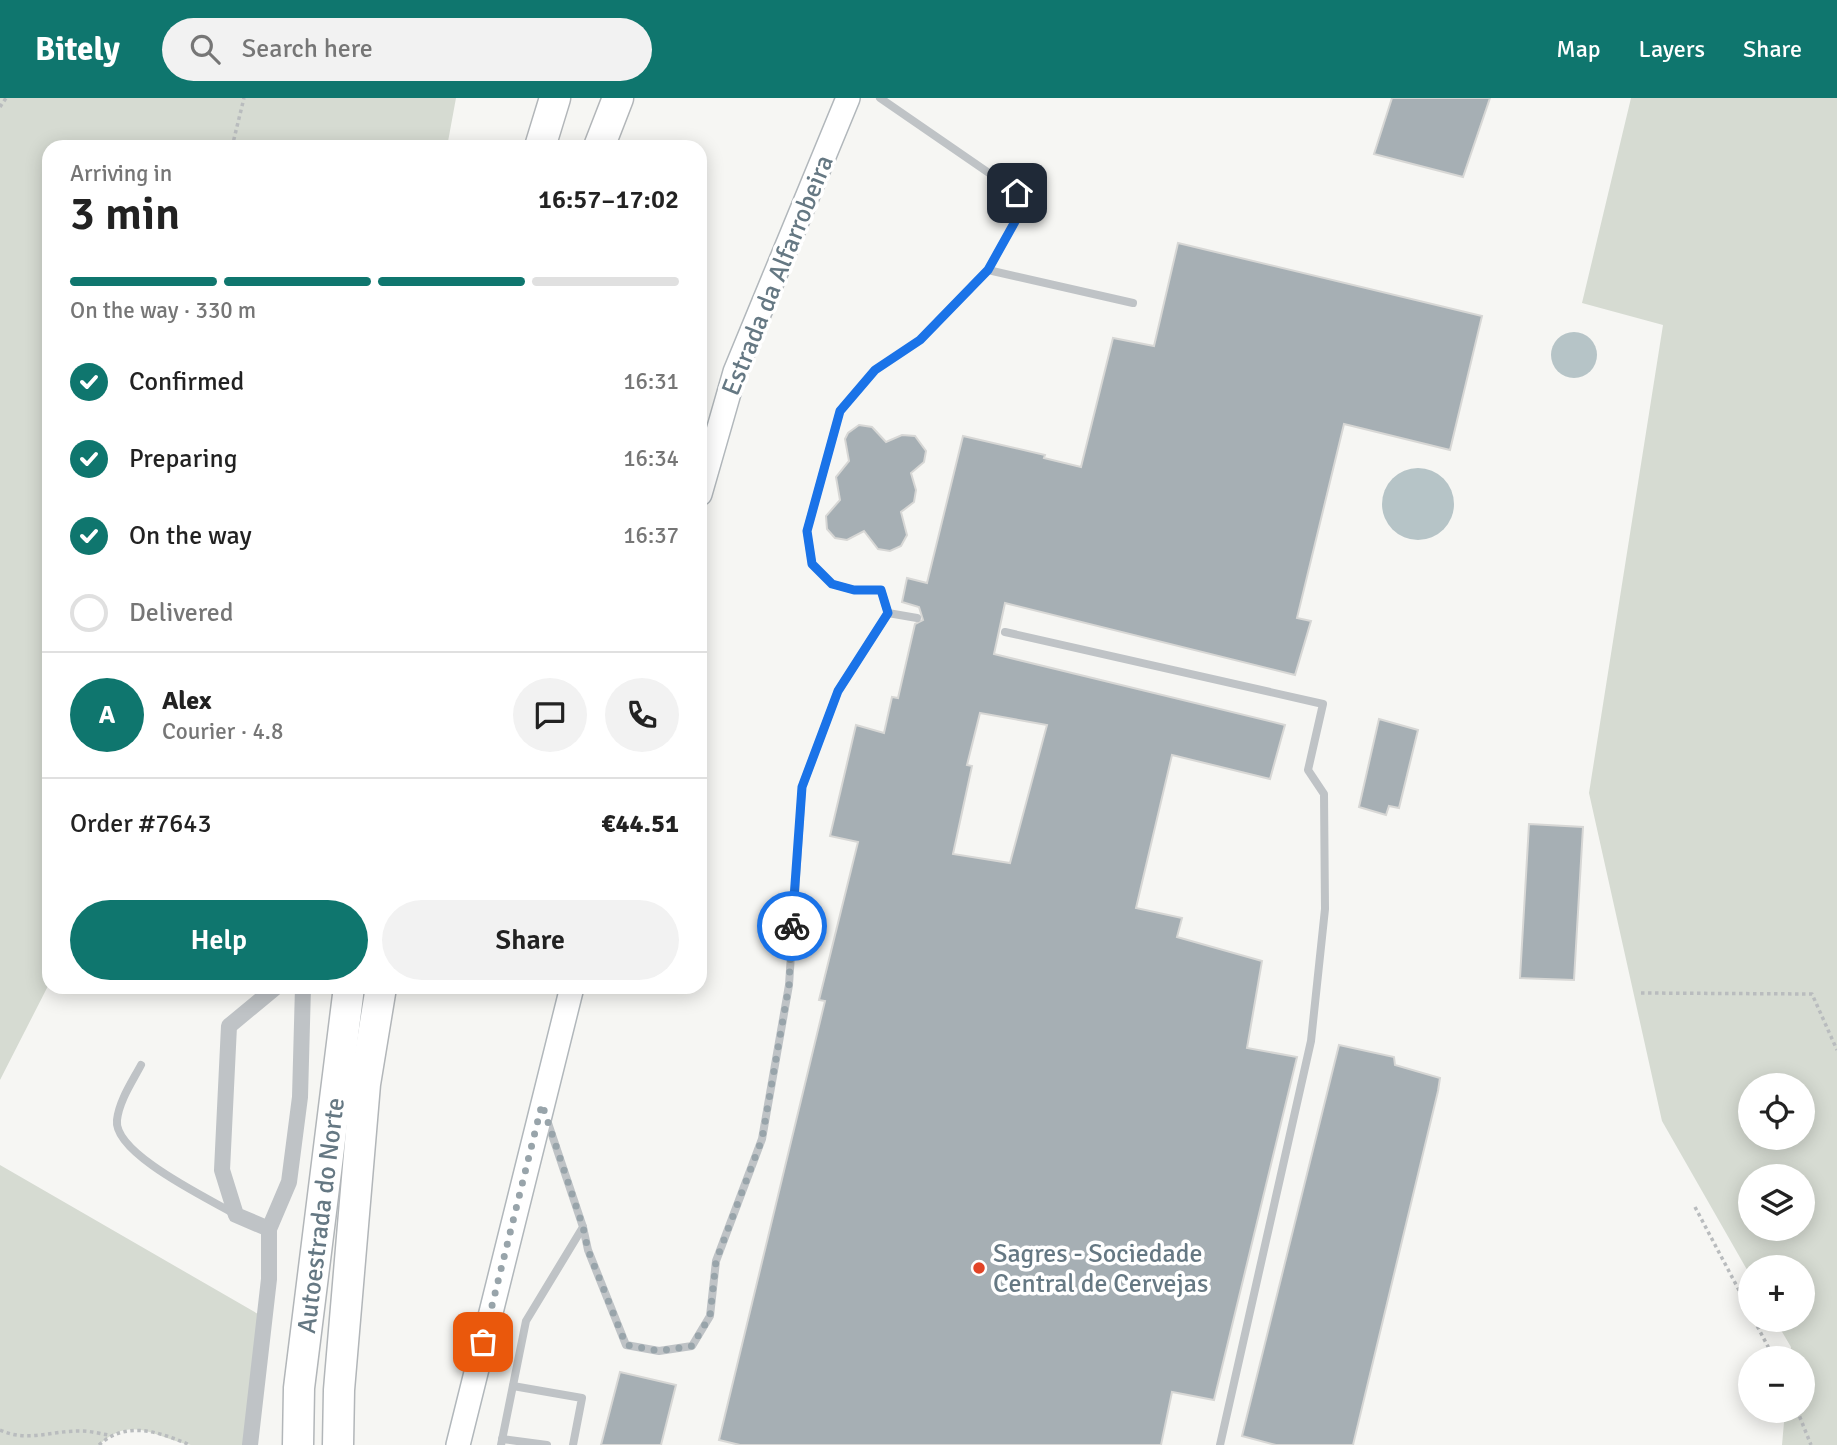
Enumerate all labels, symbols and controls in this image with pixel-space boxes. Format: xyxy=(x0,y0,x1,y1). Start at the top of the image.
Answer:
search box xyxy=(162,18,652,81)
text: Bitely xyxy=(35,29,120,70)
icon: search xyxy=(186,30,224,68)
text: Search here xyxy=(242,33,373,65)
text: Map xyxy=(1556,34,1601,64)
text: Layers xyxy=(1639,34,1705,64)
text: Share xyxy=(1743,34,1802,64)
street label: Estrada da Alfarrobeira xyxy=(715,150,841,400)
text: Arriving in xyxy=(70,159,172,188)
pin xyxy=(987,163,1047,223)
icon: home xyxy=(998,174,1036,212)
text: 16:57–17:02 xyxy=(538,184,679,216)
text: 3 min xyxy=(70,186,180,242)
text: On the way · 330 m xyxy=(70,296,256,325)
icon: check xyxy=(70,363,108,401)
text: Confirmed xyxy=(129,366,244,398)
text: 16:31 xyxy=(623,367,679,396)
icon: check xyxy=(70,440,108,478)
text: Preparing xyxy=(129,443,237,475)
text: 16:34 xyxy=(623,444,679,473)
icon: check xyxy=(70,517,108,555)
text: On the way xyxy=(129,520,252,552)
text: 16:37 xyxy=(623,521,679,550)
text: Delivered xyxy=(129,597,234,629)
button: chat xyxy=(513,678,587,752)
button: phone xyxy=(605,678,679,752)
text: Alex xyxy=(162,685,212,717)
text: A xyxy=(99,699,115,731)
text: Courier · 4.8 xyxy=(162,717,283,746)
text: Order #7643 xyxy=(70,808,211,840)
text: €44.51 xyxy=(601,808,679,840)
courier xyxy=(757,891,827,961)
button: Help xyxy=(70,900,368,980)
button: Share xyxy=(382,900,679,980)
icon: bike xyxy=(773,907,811,945)
map controls xyxy=(1738,1073,1815,1423)
button: locate xyxy=(1738,1073,1815,1150)
street label: Autoestrada do Norte xyxy=(291,1096,352,1335)
button: layers xyxy=(1738,1164,1815,1241)
place label: Sagres - Sociedade Central de Cervejas xyxy=(993,1238,1208,1300)
button: + xyxy=(1738,1255,1815,1332)
marker: Sagres - Sociedade Central de Cervejas xyxy=(971,1260,987,1276)
pin xyxy=(453,1312,513,1372)
icon: bag xyxy=(464,1323,502,1361)
button: − xyxy=(1738,1346,1815,1423)

